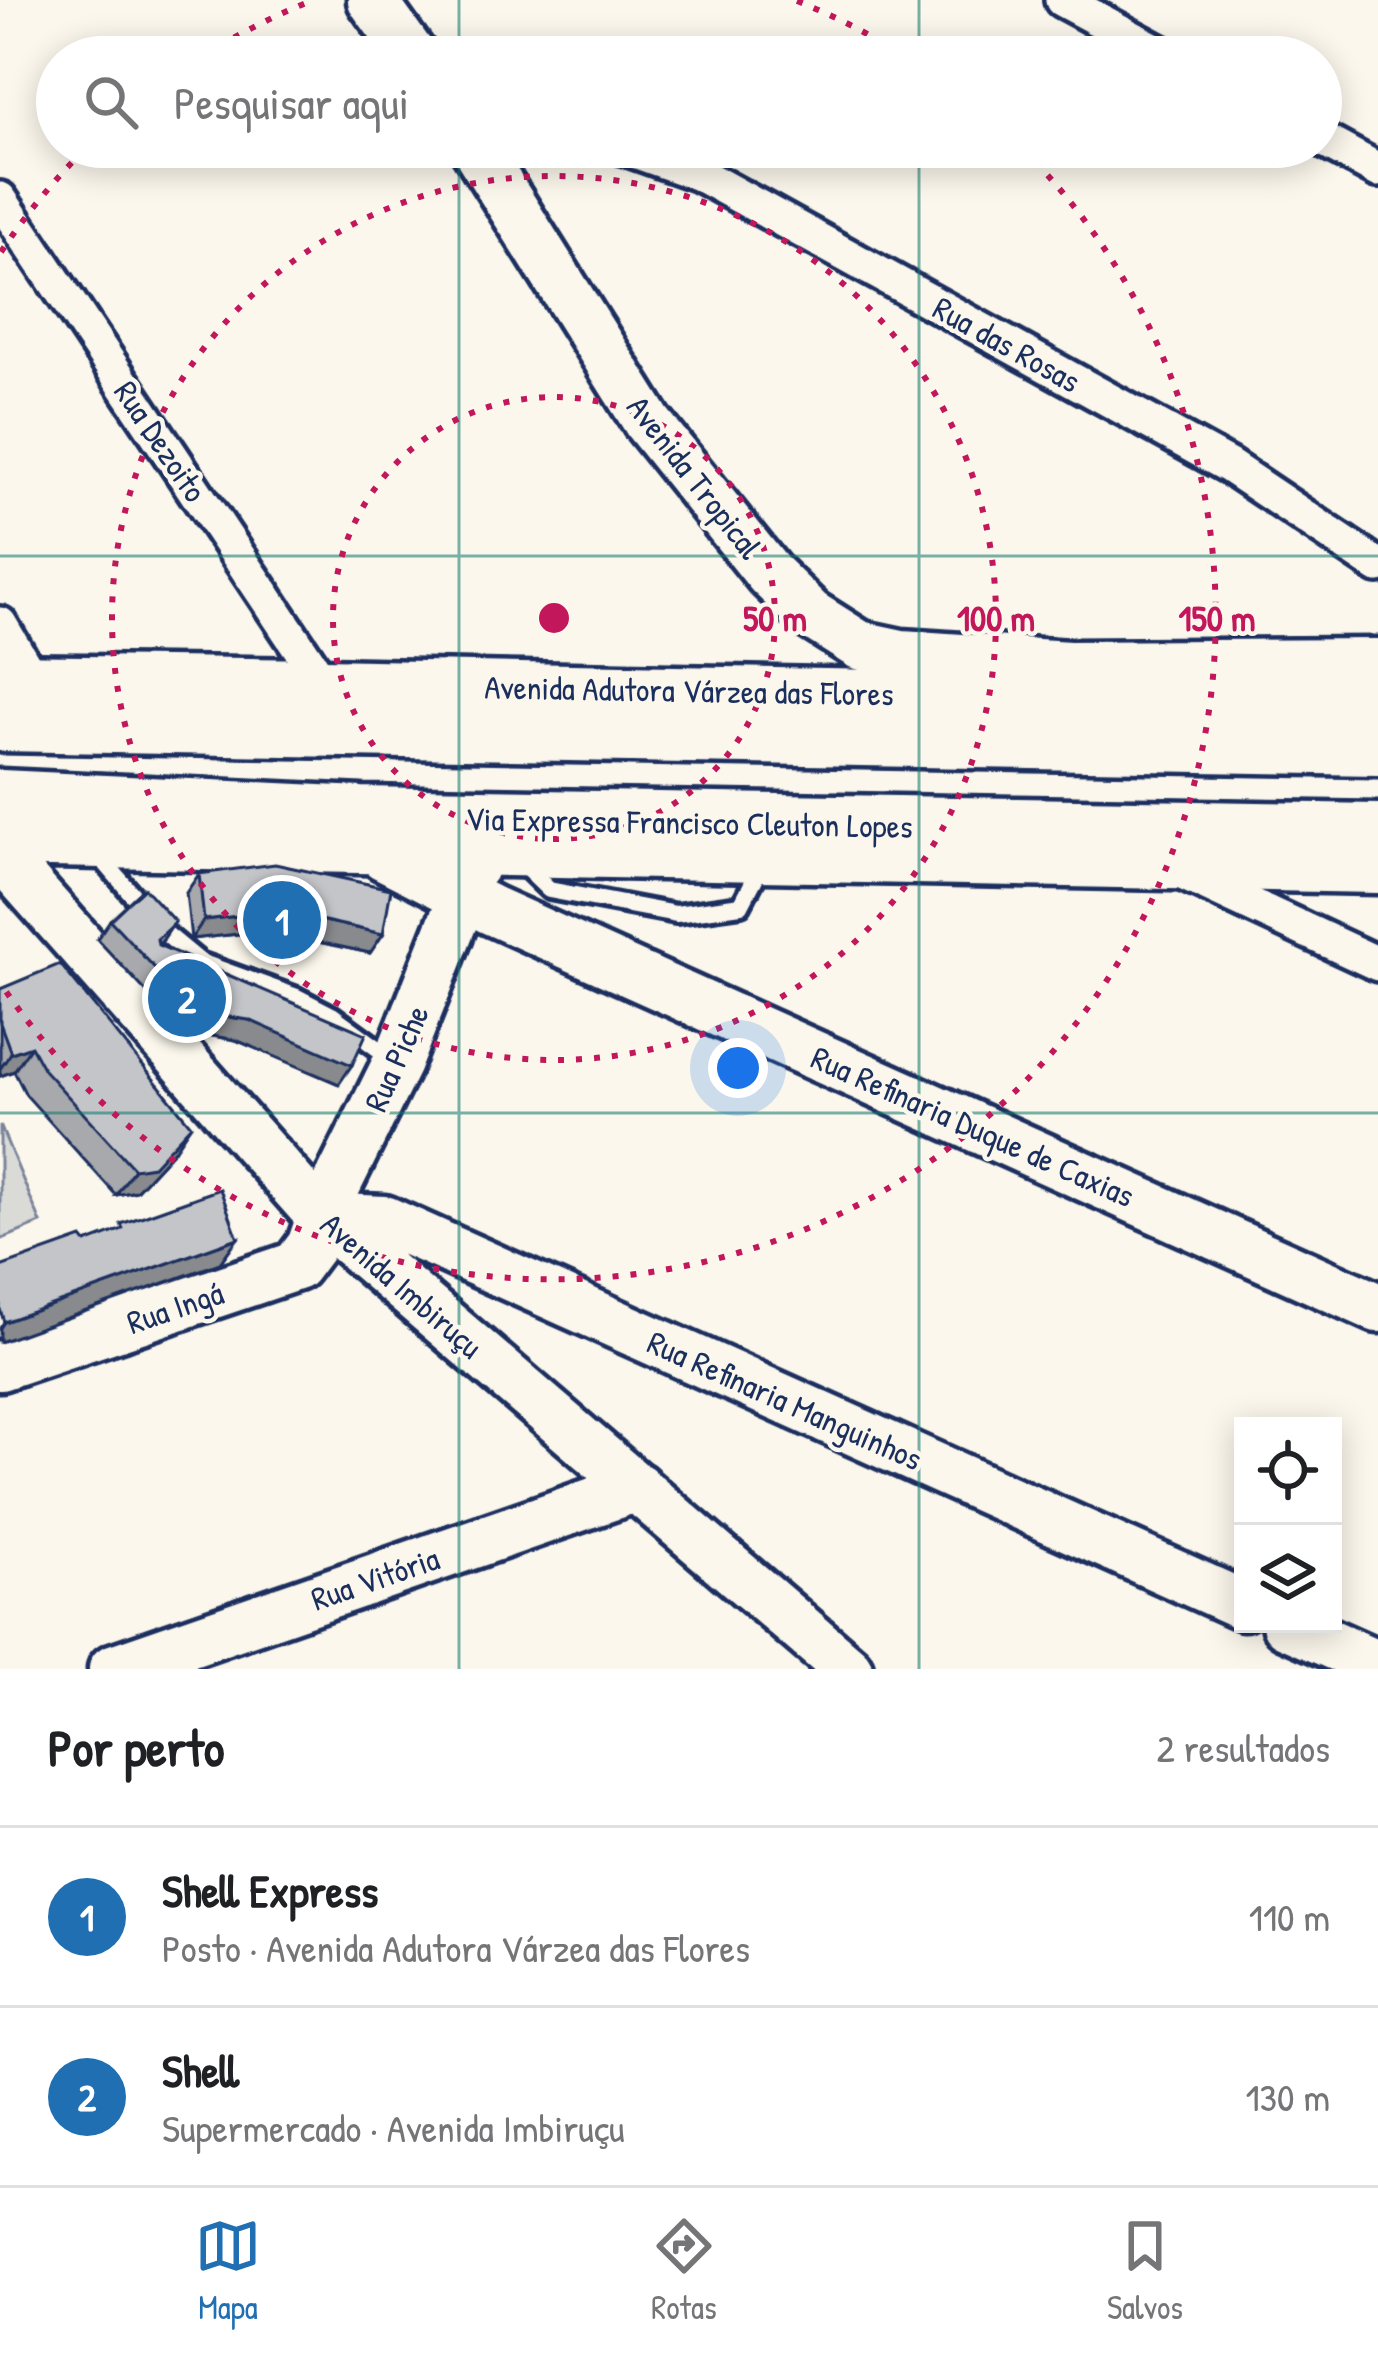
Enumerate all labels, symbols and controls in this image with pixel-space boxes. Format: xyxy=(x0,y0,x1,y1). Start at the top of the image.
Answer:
search box xyxy=(36,36,1342,168)
icon: search xyxy=(78,69,144,135)
text: Pesquisar aqui xyxy=(174,72,409,133)
street label: Rua das Rosas xyxy=(926,286,1088,402)
street label: Rua Dezoito xyxy=(104,372,218,510)
street label: Avenida Tropical xyxy=(617,386,773,568)
text: 50 m xyxy=(743,593,807,642)
text: 100 m xyxy=(957,593,1035,642)
text: 150 m xyxy=(1178,593,1256,642)
centre of rings xyxy=(533,597,575,639)
street label: Avenida Adutora Várzea das Flores xyxy=(484,664,894,716)
street label: Via Expressa Francisco Cleuton Lopes xyxy=(465,796,913,849)
pin: 1 xyxy=(243,875,321,965)
pin: 2 xyxy=(148,953,226,1043)
street label: Rua Piche xyxy=(353,998,439,1118)
street label: Rua Refinaria Duque de Caxias xyxy=(804,1035,1141,1218)
your location xyxy=(708,1038,768,1098)
street label: Avenida Imbiruçu xyxy=(312,1202,492,1368)
street label: Rua Ingá xyxy=(121,1270,229,1345)
street label: Rua Refinaria Manguinhos xyxy=(640,1320,929,1481)
map controls xyxy=(1234,1417,1342,1633)
button: locate xyxy=(1234,1417,1342,1525)
button: layers xyxy=(1234,1525,1342,1633)
street label: Rua Vitória xyxy=(305,1536,445,1620)
text: Por perto xyxy=(48,1713,224,1782)
text: 2 resultados xyxy=(1157,1721,1330,1774)
text: Shell Express xyxy=(162,1860,378,1921)
text: 1 xyxy=(80,1890,94,1943)
text: 110 m xyxy=(1249,1890,1330,1943)
text: Posto · Avenida Adutora Várzea das Flores xyxy=(162,1921,750,1974)
text: Shell xyxy=(162,2040,239,2101)
text: 2 xyxy=(78,2070,96,2123)
text: 130 m xyxy=(1245,2070,1330,2123)
text: Supermercado · Avenida Imbiruçu xyxy=(162,2101,625,2154)
tab: Mapa xyxy=(195,2213,261,2329)
tab: Rotas xyxy=(651,2213,717,2329)
tab: Salvos xyxy=(1107,2213,1183,2329)

